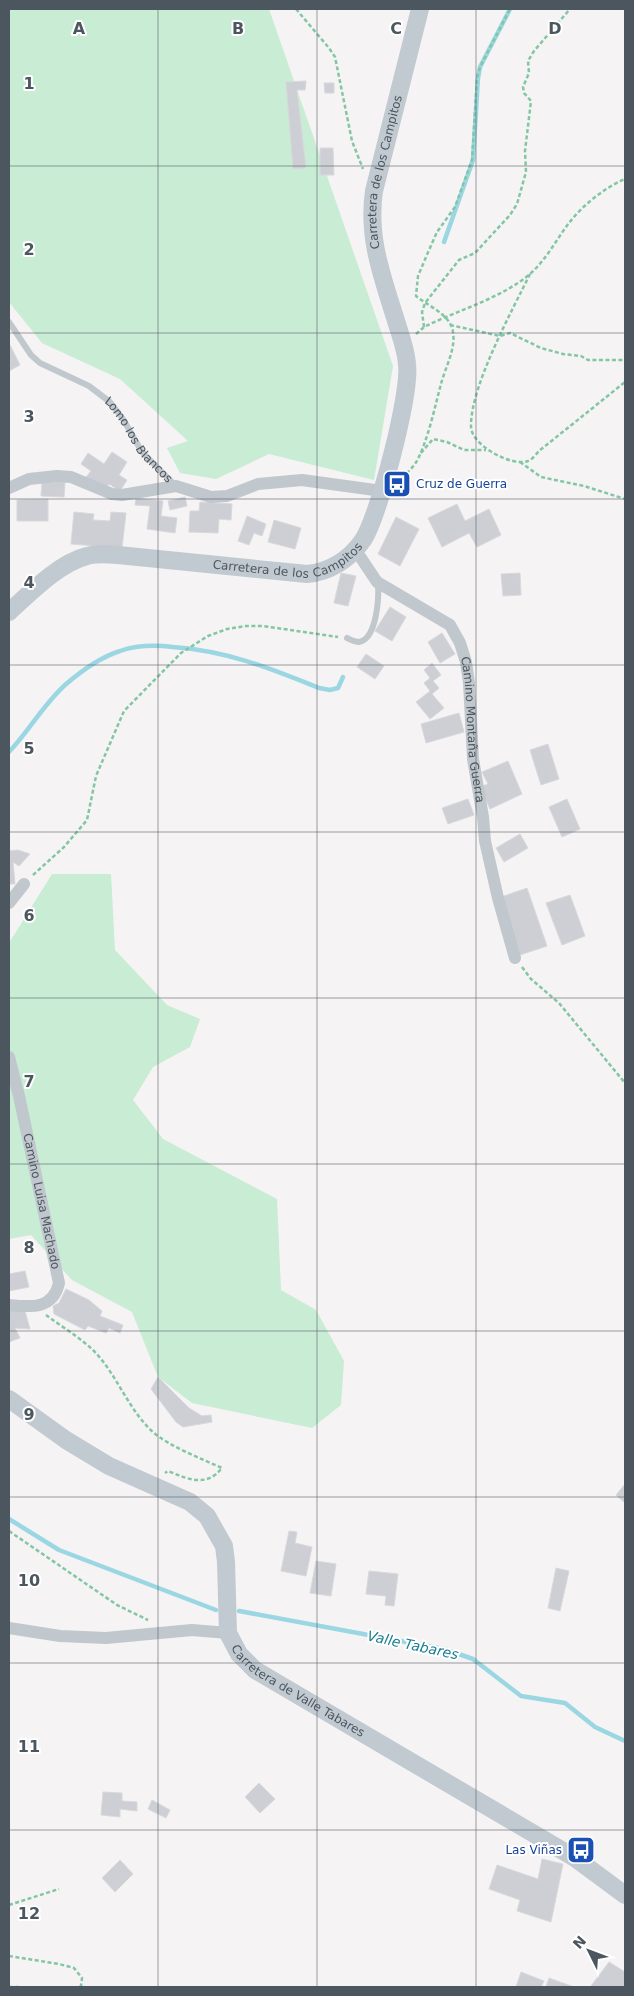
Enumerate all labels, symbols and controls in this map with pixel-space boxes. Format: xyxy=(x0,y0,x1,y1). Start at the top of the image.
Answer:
text: A xyxy=(73,19,86,38)
text: B xyxy=(232,19,244,38)
text: C xyxy=(390,19,402,38)
text: D xyxy=(548,19,562,38)
text: 1 xyxy=(23,74,35,93)
street label: Carretera de los Campitos xyxy=(365,94,405,250)
text: 2 xyxy=(23,240,35,259)
street label: Lomo los Blancos xyxy=(102,394,176,486)
text: 3 xyxy=(23,407,35,426)
bus stop icon: Cruz de Guerra xyxy=(382,469,412,499)
place label: Cruz de Guerra xyxy=(416,477,507,491)
street label: Carretera de los Campitos xyxy=(212,540,365,581)
text: 4 xyxy=(23,573,35,592)
street label: Camino Montaña Guerra xyxy=(458,655,487,804)
text: 5 xyxy=(23,739,35,758)
text: 6 xyxy=(23,906,35,925)
text: 7 xyxy=(23,1072,35,1091)
street label: Camino Luisa Machado xyxy=(20,1132,63,1271)
text: 8 xyxy=(23,1238,35,1257)
text: 9 xyxy=(23,1405,35,1424)
text: 10 xyxy=(18,1571,40,1590)
water label: Valle Tabares xyxy=(366,1628,460,1662)
street label: Carretera de Valle Tabares xyxy=(228,1642,367,1740)
text: 11 xyxy=(18,1737,40,1756)
bus stop icon: Las Viñas xyxy=(566,1835,596,1865)
place label: Las Viñas xyxy=(505,1843,562,1857)
text: 12 xyxy=(18,1904,40,1923)
north arrow xyxy=(564,1926,614,1976)
text: N xyxy=(569,1933,589,1952)

